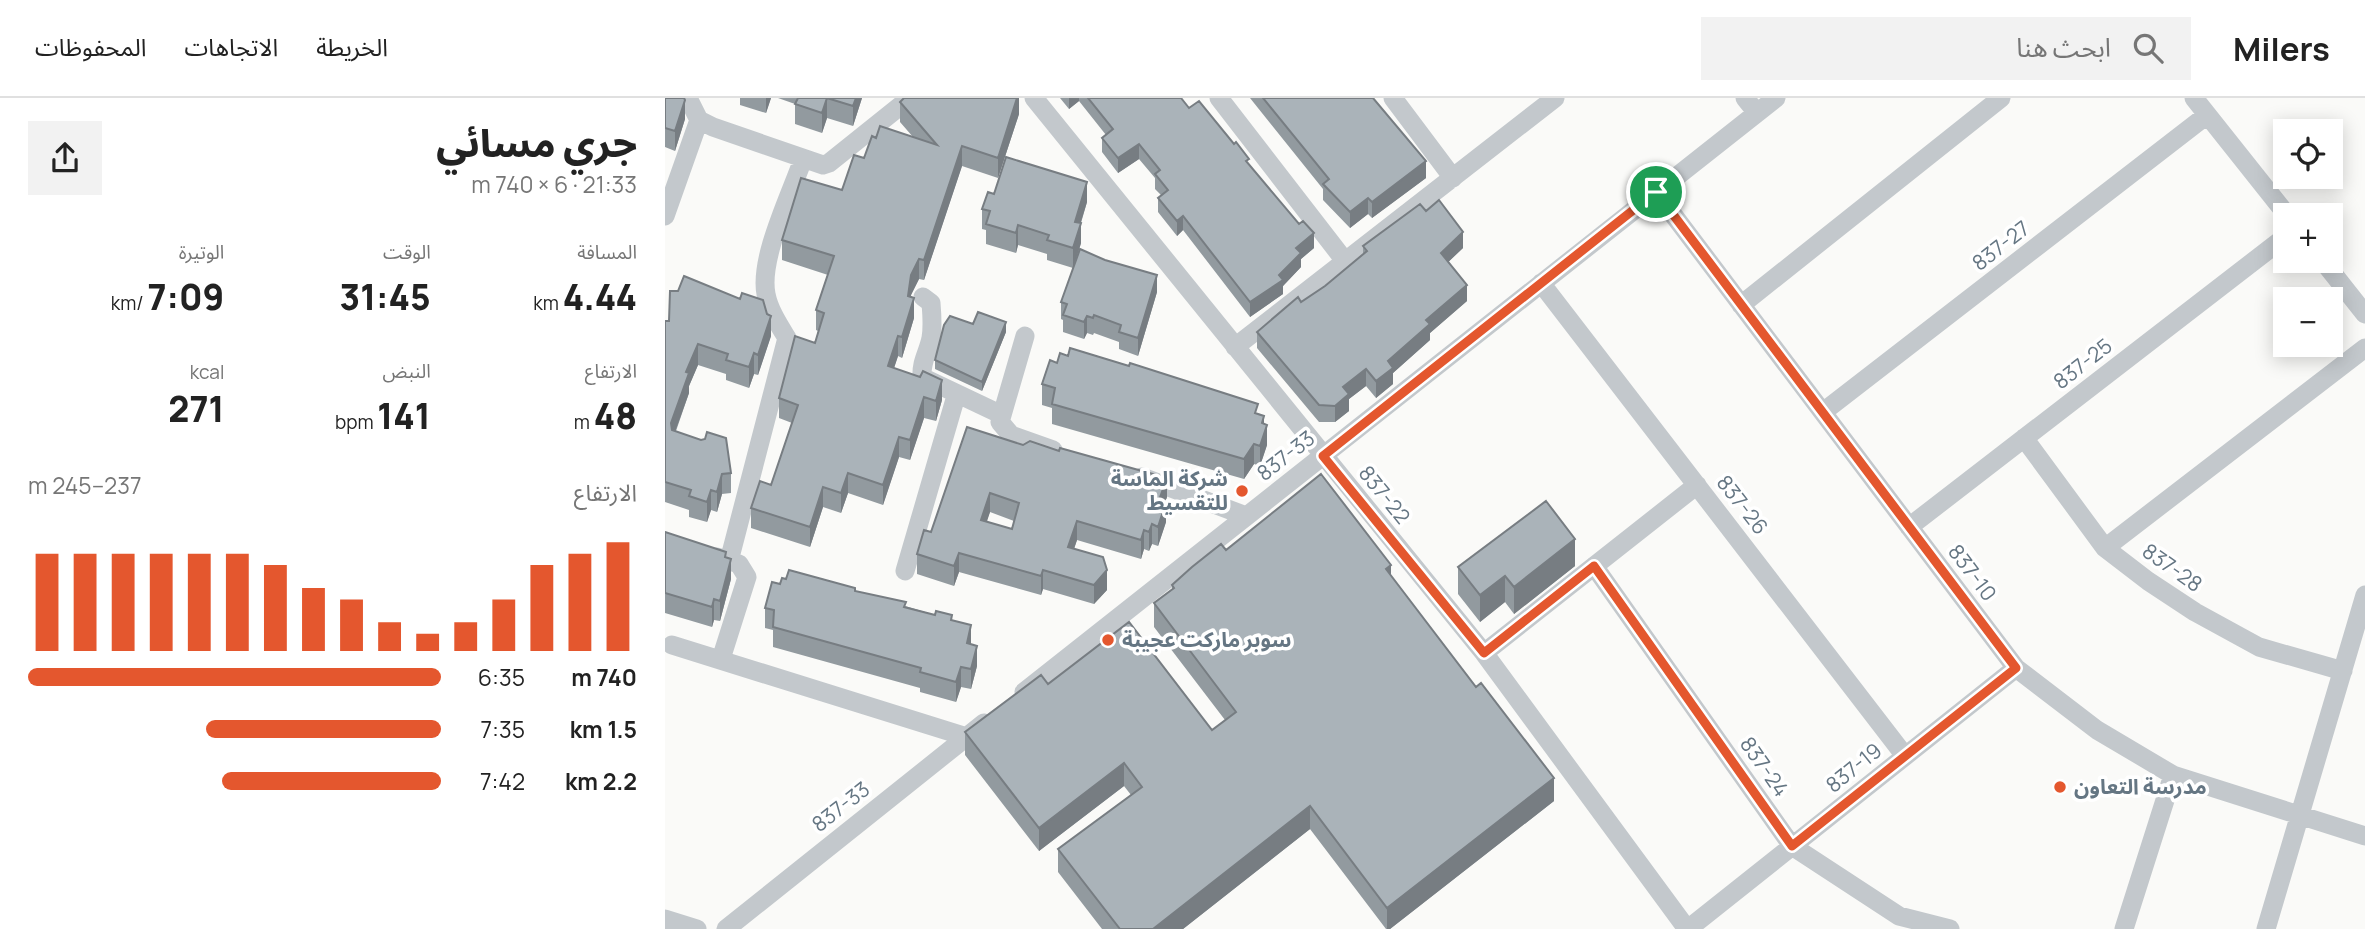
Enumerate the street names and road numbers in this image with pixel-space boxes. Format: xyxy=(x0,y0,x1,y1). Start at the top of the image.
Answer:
street label: 837-27 xyxy=(1966,214,2035,276)
street label: 837-25 xyxy=(2047,331,2118,395)
street label: 837-33 xyxy=(1251,424,1320,487)
street label: 837-22 xyxy=(1353,459,1417,529)
street label: 837-26 xyxy=(1711,469,1775,540)
street label: 837-28 xyxy=(2137,536,2208,598)
street label: 837-10 xyxy=(1942,538,2003,606)
street label: 837-24 xyxy=(1734,731,1796,802)
street label: 837-19 xyxy=(1820,736,1887,798)
street label: 837-33 xyxy=(806,775,875,838)

